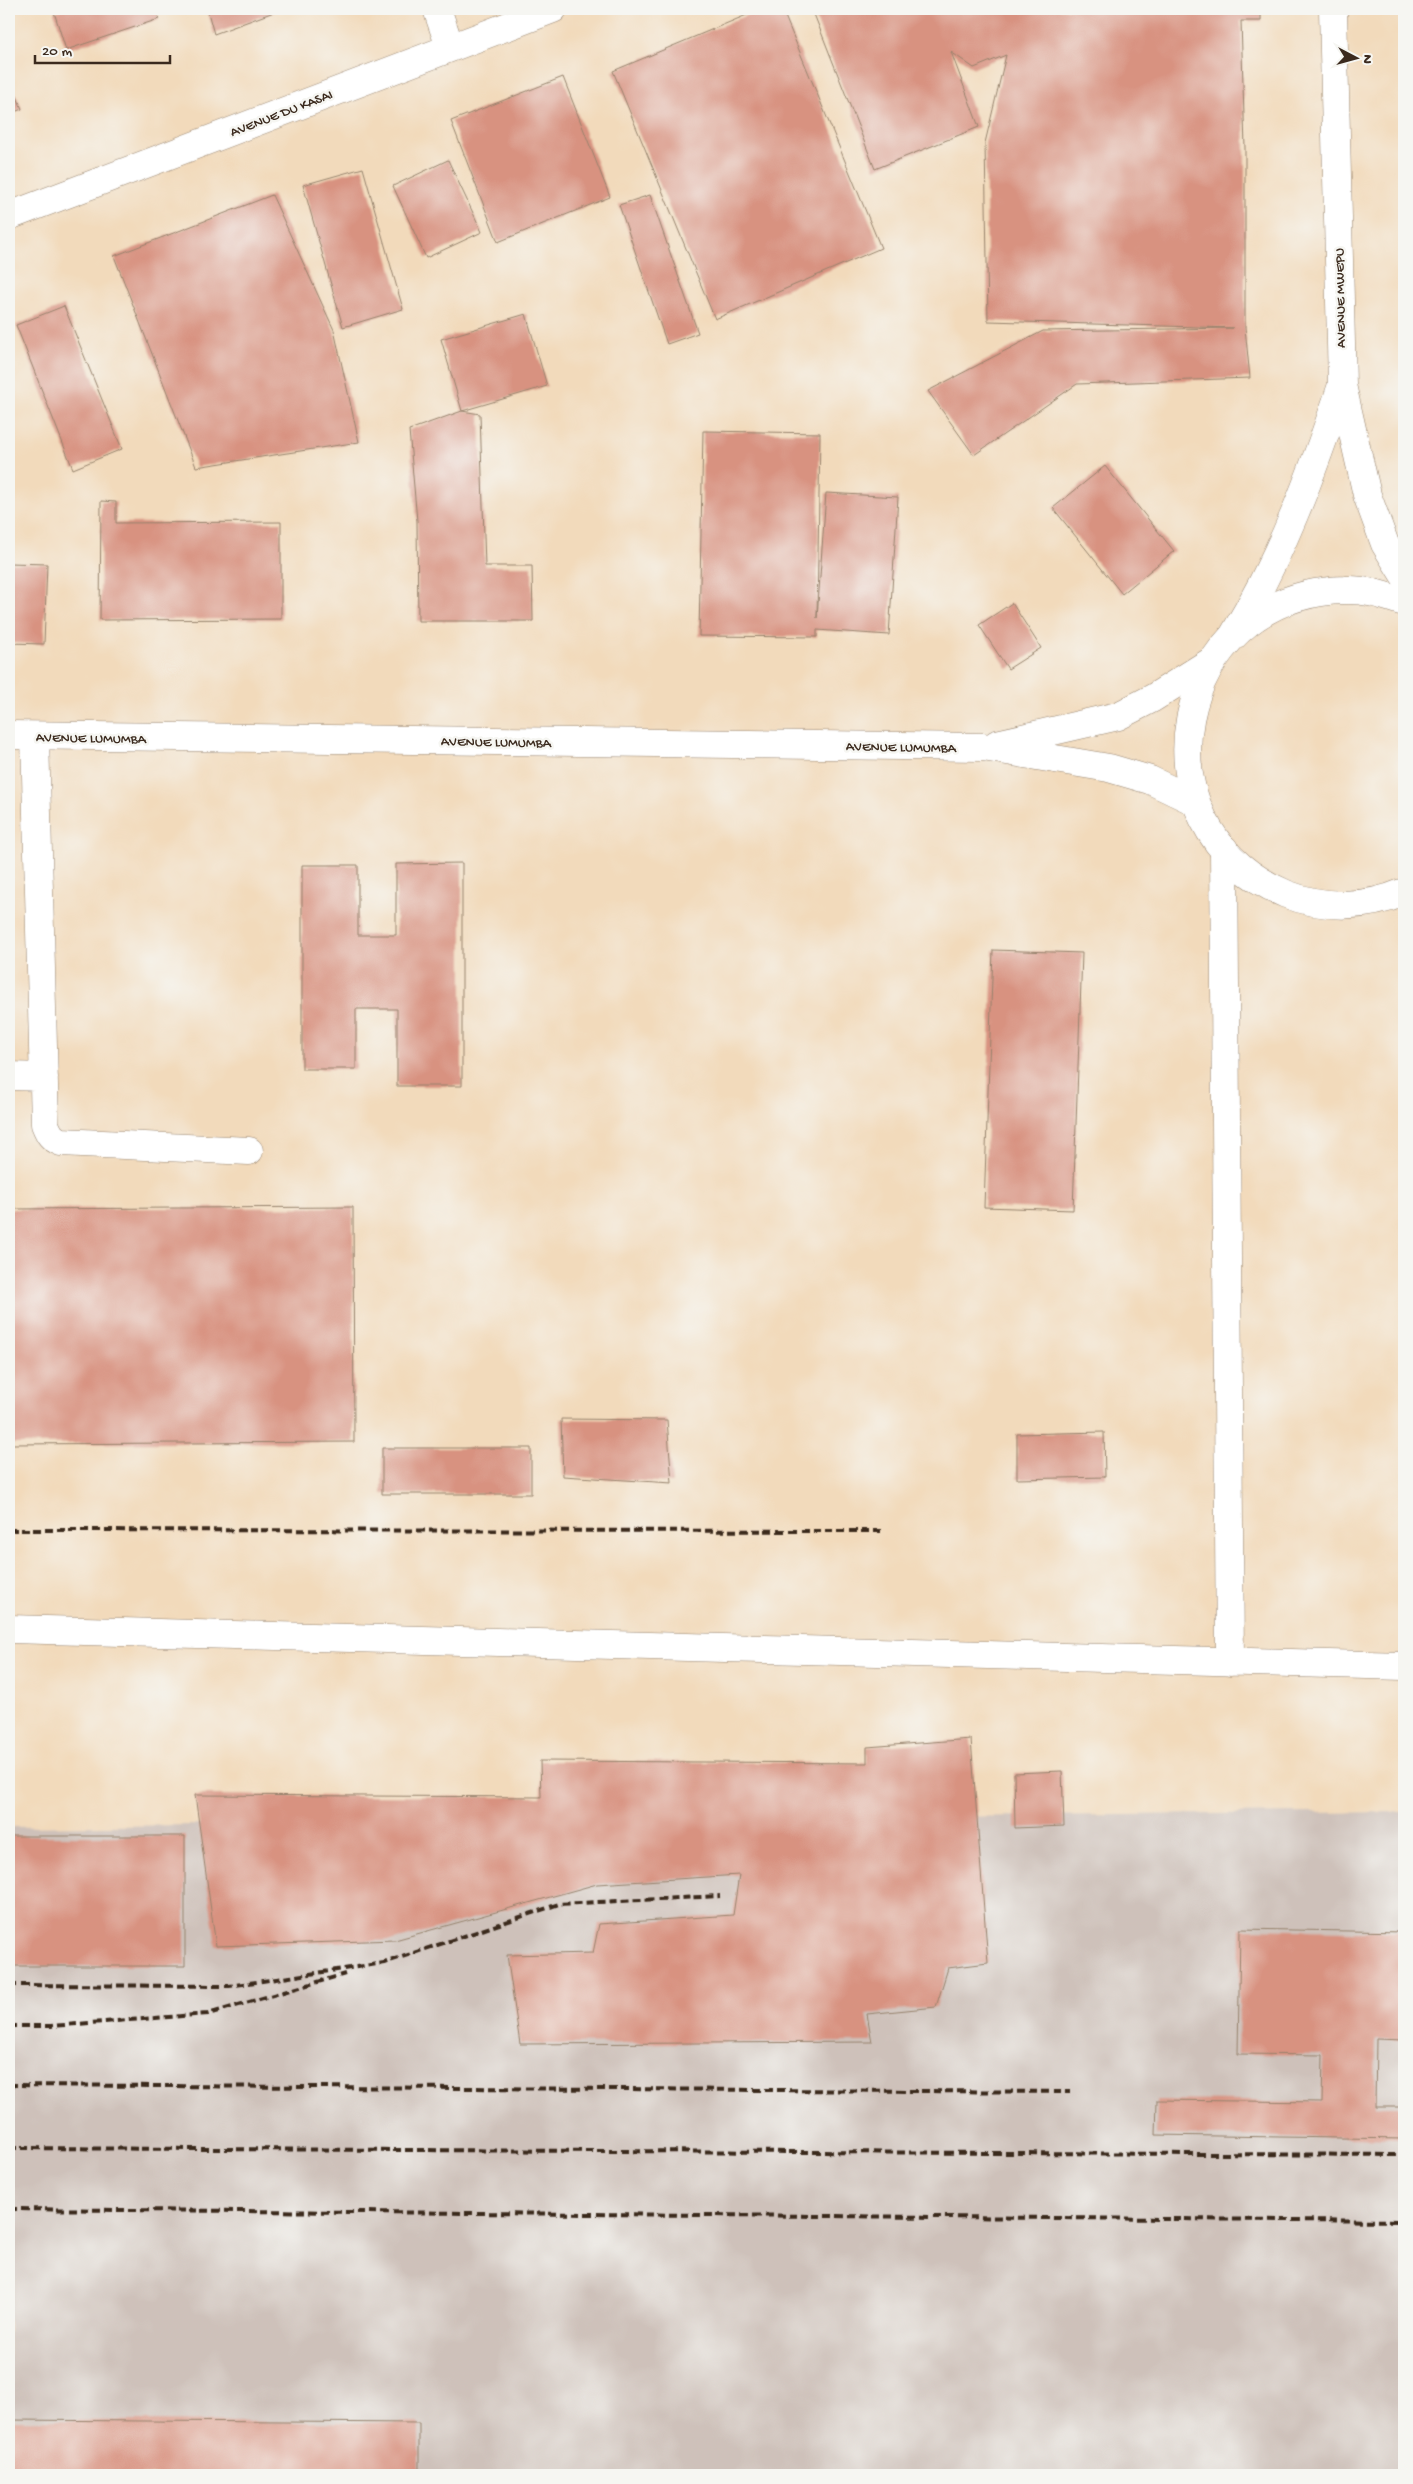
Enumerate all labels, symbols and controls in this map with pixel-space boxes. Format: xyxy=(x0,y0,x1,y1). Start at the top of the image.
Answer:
scale bar xyxy=(35,32,170,64)
north arrow xyxy=(1330,32,1380,82)
text: 20 m xyxy=(42,43,72,61)
text: N xyxy=(1358,54,1375,65)
street label: AVENUE DU KASAI xyxy=(228,87,336,142)
street label: AVENUE MWEPU xyxy=(1332,248,1351,348)
street label: AVENUE LUMUMBA xyxy=(36,730,147,749)
street label: AVENUE LUMUMBA xyxy=(441,734,552,753)
street label: AVENUE LUMUMBA xyxy=(846,739,957,758)

